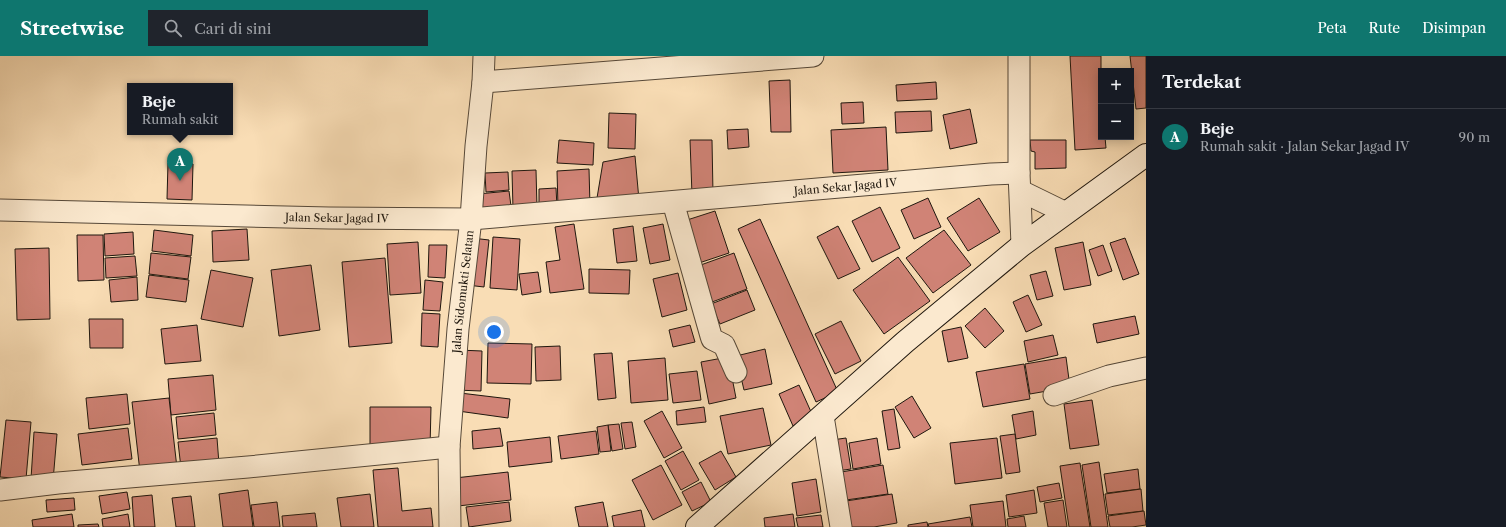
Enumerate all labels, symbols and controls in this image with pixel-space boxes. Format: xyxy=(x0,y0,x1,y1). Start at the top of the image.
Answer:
search box xyxy=(148,10,428,46)
text: Streetwise xyxy=(20,17,124,40)
icon: search xyxy=(162,17,184,39)
text: Cari di sini xyxy=(194,19,271,38)
text: Peta xyxy=(1317,19,1347,37)
text: Rute xyxy=(1369,19,1400,37)
text: Disimpan xyxy=(1422,19,1486,37)
map controls xyxy=(1098,68,1134,140)
button: + xyxy=(1098,68,1134,104)
text: Terdekat xyxy=(1162,72,1241,92)
popup xyxy=(127,83,233,135)
text: Beje xyxy=(142,92,176,111)
button: − xyxy=(1098,104,1134,140)
text: Rumah sakit xyxy=(142,111,218,127)
text: Beje xyxy=(1200,119,1234,138)
text: A xyxy=(1170,129,1180,145)
text: 90 m xyxy=(1459,129,1490,145)
text: Rumah sakit · Jalan Sekar Jagad IV xyxy=(1200,138,1409,154)
pin: A xyxy=(167,148,193,181)
street label: Jalan Sekar Jagad IV xyxy=(791,175,899,198)
street label: Jalan Sekar Jagad IV xyxy=(283,210,390,225)
street label: Jalan Sidomukti Selatan xyxy=(449,229,477,356)
your location xyxy=(484,322,504,342)

